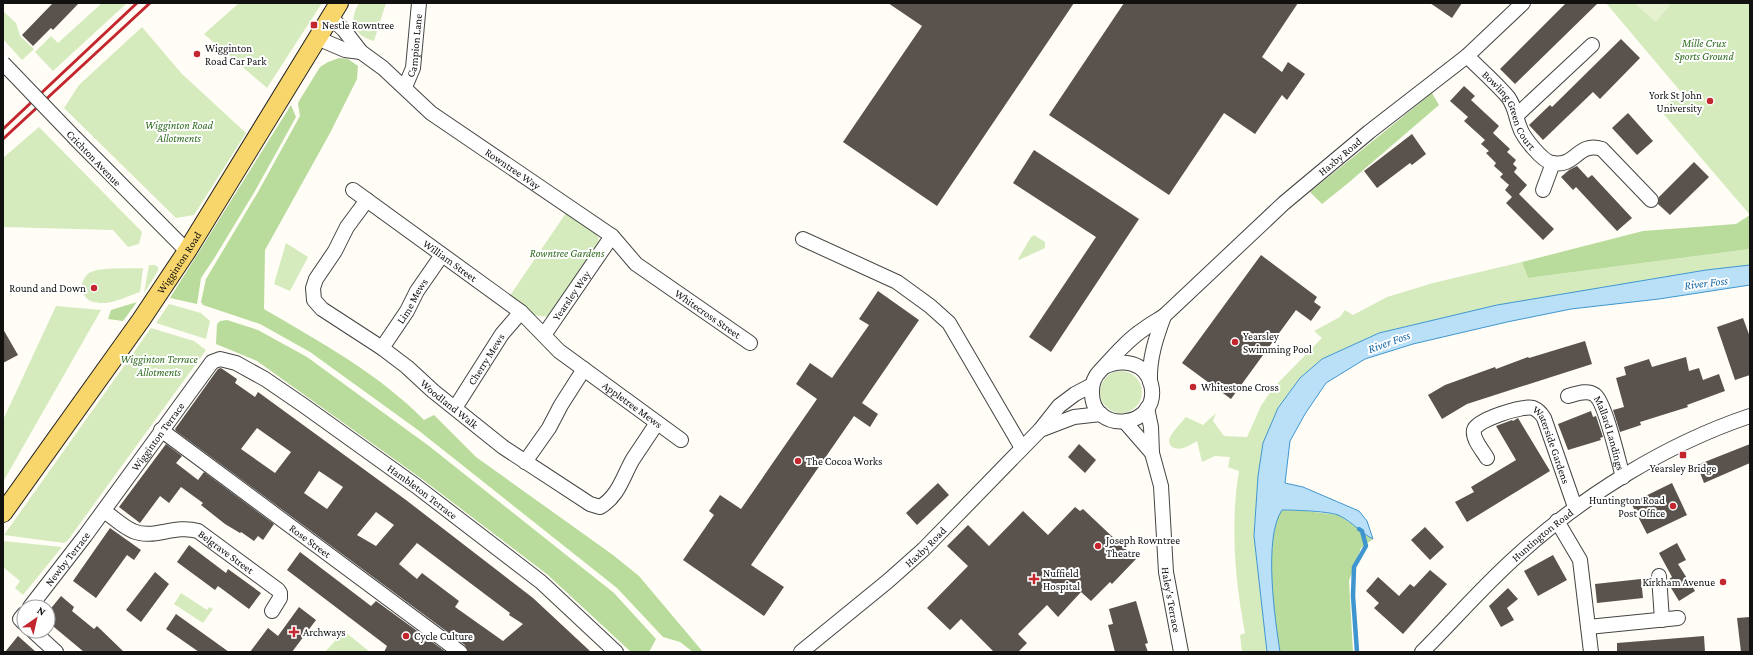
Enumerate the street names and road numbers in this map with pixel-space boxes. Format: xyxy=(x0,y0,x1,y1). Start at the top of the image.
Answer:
street label: Campion Lane xyxy=(404,13,424,79)
street label: Bowling Green Court xyxy=(1480,68,1538,153)
street label: Crichton Avenue xyxy=(64,128,124,189)
street label: Haxby Road xyxy=(1316,135,1364,178)
street label: Rowntree Way xyxy=(483,146,544,193)
street label: Wigginton Road xyxy=(154,229,204,296)
street label: William Street xyxy=(421,237,480,284)
street label: Yearsley Way xyxy=(550,267,594,323)
street label: Lime Mews xyxy=(394,276,430,326)
street label: Whitecross Street xyxy=(672,287,743,341)
street label: Cherry Mews xyxy=(465,331,507,387)
street label: Woodland Walk xyxy=(418,377,481,431)
street label: Appletree Mews xyxy=(600,379,665,430)
street label: Mallard Landings xyxy=(1592,393,1627,471)
street label: Wigginton Terrace xyxy=(129,400,187,473)
street label: Waterside Gardens xyxy=(1530,403,1572,485)
street label: Hambleton Terrace xyxy=(385,462,460,522)
street label: Huntington Road xyxy=(1509,506,1576,564)
street label: Rose Street xyxy=(287,522,334,560)
street label: Haxby Road xyxy=(902,524,949,569)
street label: Belgrave Street xyxy=(196,527,256,576)
street label: Newby Terrace xyxy=(43,529,92,588)
street label: Haley's Terrace xyxy=(1160,567,1183,634)

